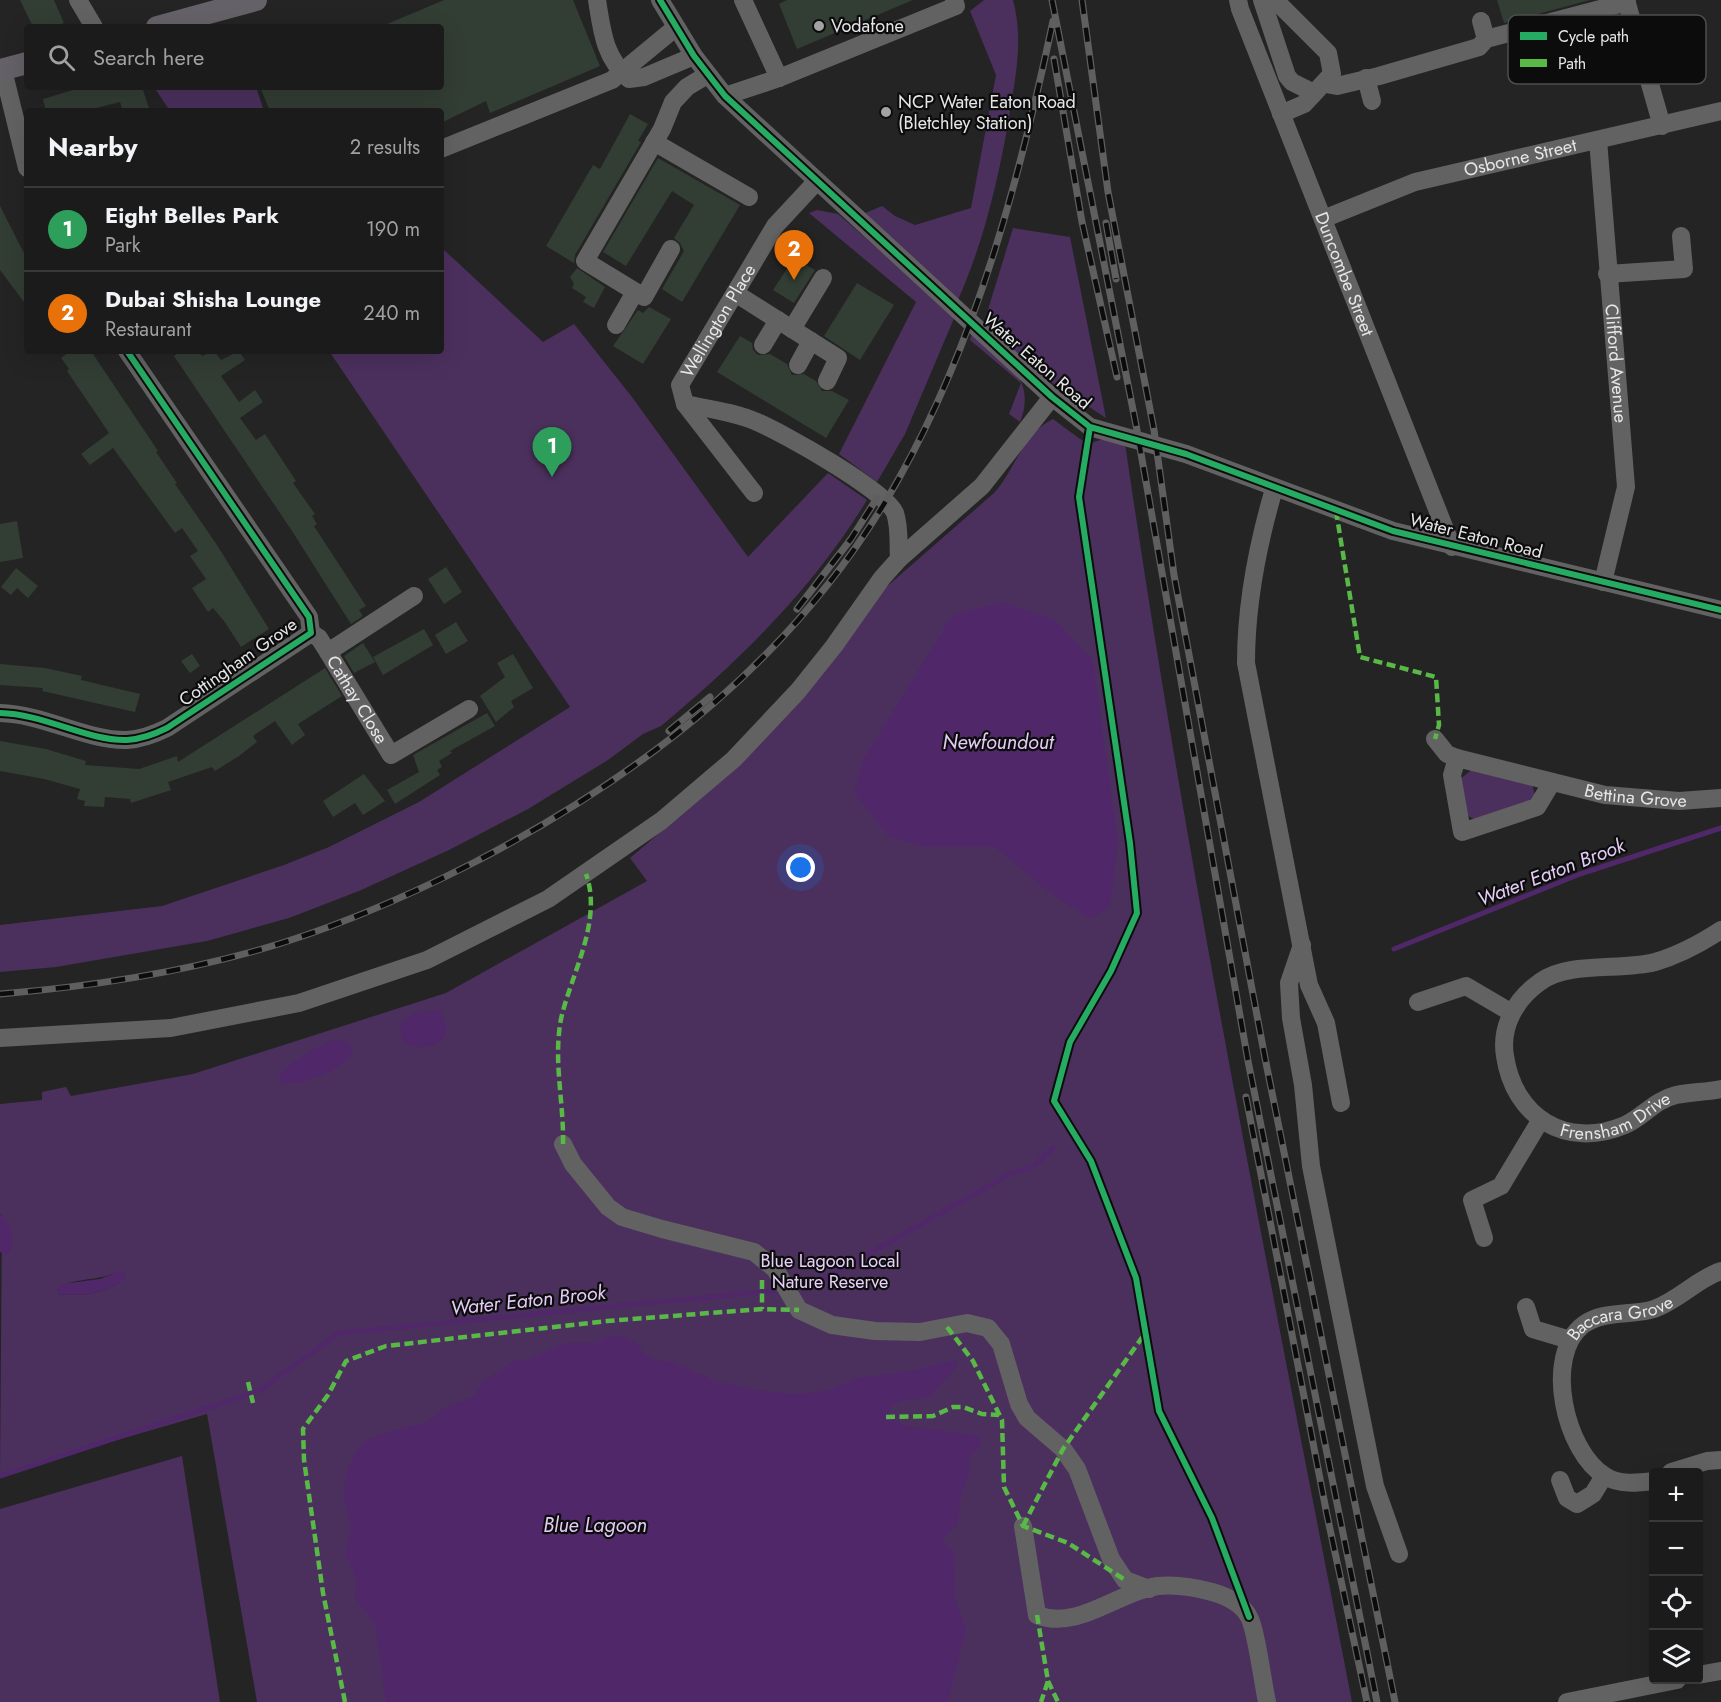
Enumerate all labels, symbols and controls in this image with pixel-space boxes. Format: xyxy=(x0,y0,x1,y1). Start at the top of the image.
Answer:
place label: Vodafone xyxy=(831,13,904,39)
legend xyxy=(1508,15,1706,84)
marker: Vodafone xyxy=(812,19,826,33)
search box xyxy=(24,24,444,90)
text: Cycle path xyxy=(1558,25,1629,48)
icon: search xyxy=(45,41,78,74)
text: Search here xyxy=(93,41,204,73)
text: Path xyxy=(1558,52,1586,75)
place label: NCP Water Eaton Road (Bletchley Station) xyxy=(898,89,1076,136)
marker: NCP Water Eaton Road (Bletchley Station) xyxy=(879,105,893,119)
text: Nearby xyxy=(48,128,137,166)
street label: Osborne Street xyxy=(1461,132,1580,183)
text: 2 results xyxy=(350,133,420,162)
text: Eight Belles Park xyxy=(105,199,279,231)
street label: Duncombe Street xyxy=(1308,208,1381,341)
text: 1 xyxy=(62,215,73,244)
text: 190 m xyxy=(366,215,420,244)
pin: 2 xyxy=(774,230,814,280)
text: Park xyxy=(105,231,141,260)
street label: Wellington Place xyxy=(674,259,762,382)
text: Dubai Shisha Lounge xyxy=(105,283,321,315)
text: 2 xyxy=(61,299,74,328)
text: 240 m xyxy=(363,299,420,328)
street label: Clifford Avenue xyxy=(1598,303,1634,424)
street label: Water Eaton Road xyxy=(977,306,1097,416)
text: Restaurant xyxy=(105,315,191,344)
pin: 1 xyxy=(532,428,572,477)
street label: Water Eaton Road xyxy=(1407,507,1545,565)
street label: Cottingham Grove xyxy=(174,611,302,713)
street label: Cathay Close xyxy=(320,650,394,749)
water label: Newfoundout xyxy=(943,728,1055,757)
street label: Bettina Grove xyxy=(1582,777,1687,814)
water label: Water Eaton Brook xyxy=(1473,830,1630,914)
your location xyxy=(786,853,815,882)
street label: Frensham Drive xyxy=(1557,1085,1675,1147)
park label: Blue Lagoon Local Nature Reserve xyxy=(760,1248,900,1295)
water label: Water Eaton Brook xyxy=(449,1278,608,1323)
street label: Baccara Grove xyxy=(1561,1289,1678,1346)
map controls xyxy=(1649,1468,1703,1684)
button: + xyxy=(1649,1468,1703,1522)
water label: Blue Lagoon xyxy=(543,1511,647,1540)
button: − xyxy=(1649,1522,1703,1576)
button: locate xyxy=(1649,1576,1703,1630)
button: layers xyxy=(1649,1630,1703,1684)

